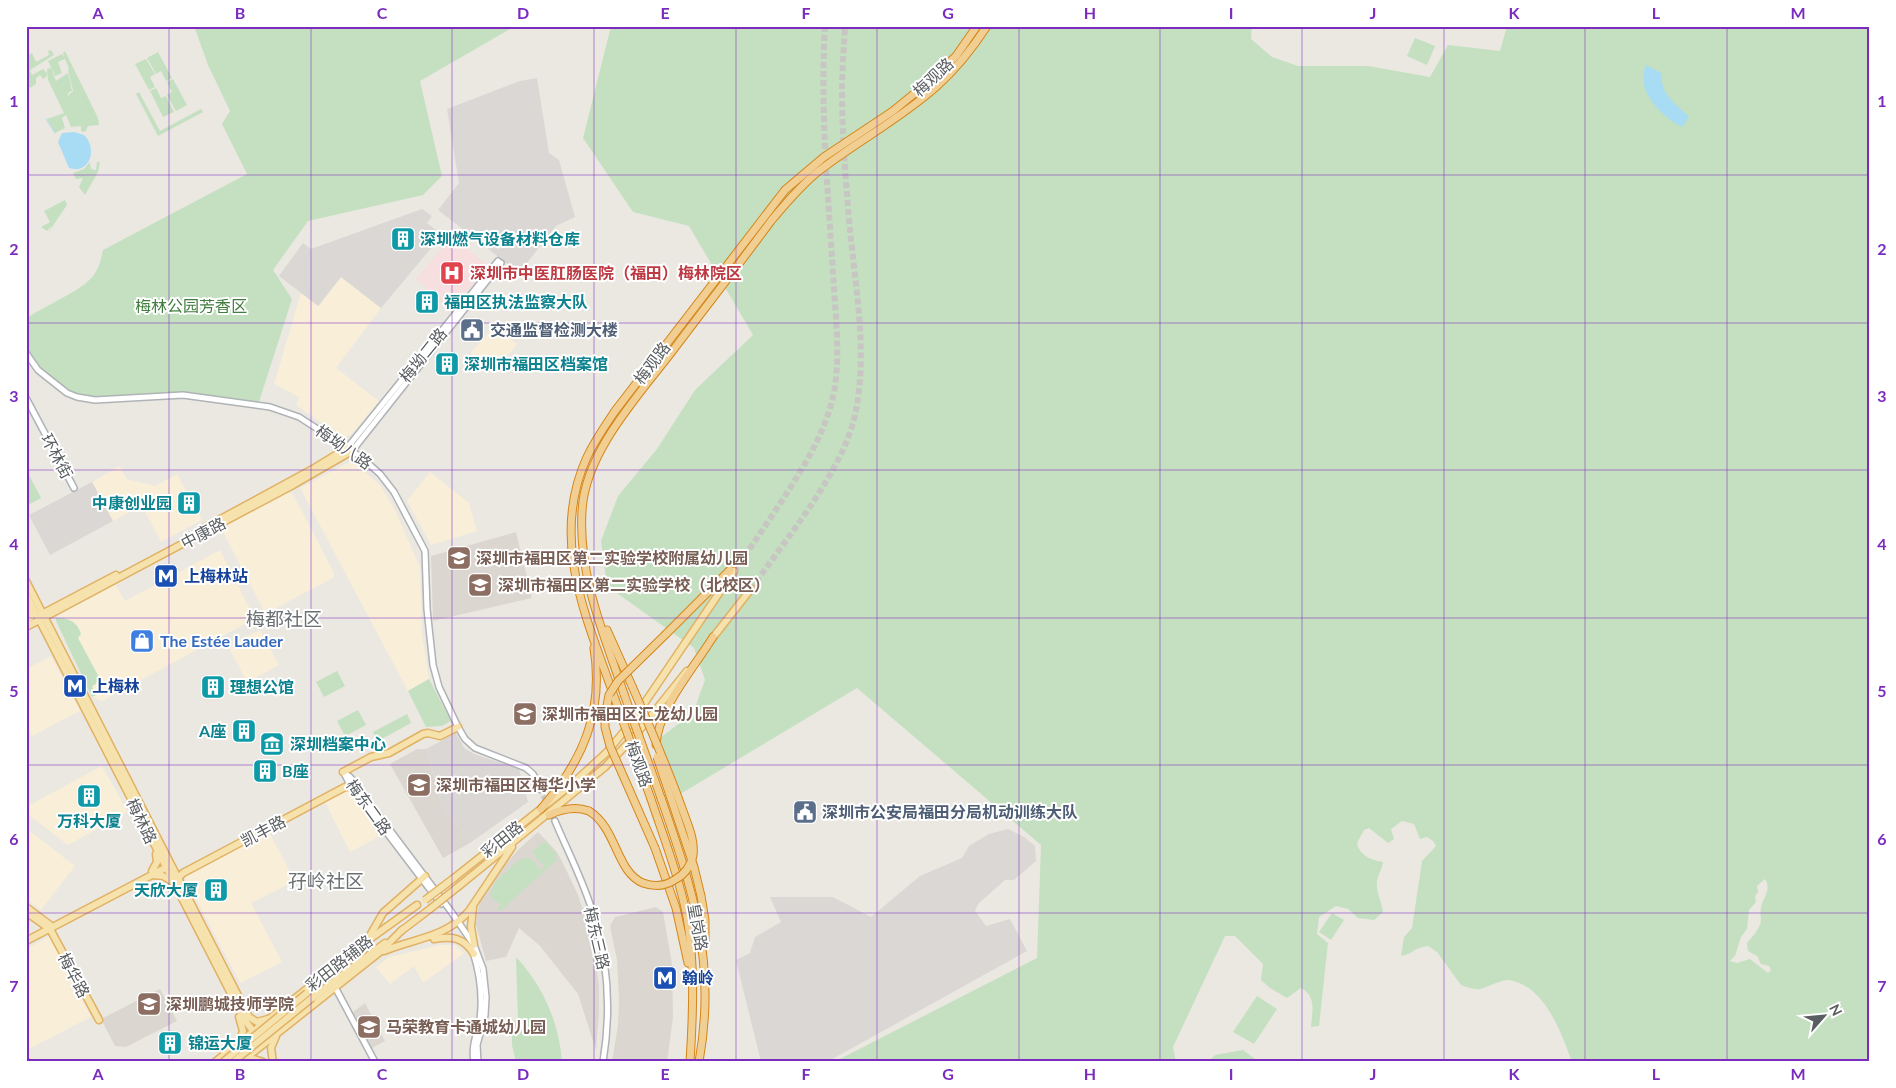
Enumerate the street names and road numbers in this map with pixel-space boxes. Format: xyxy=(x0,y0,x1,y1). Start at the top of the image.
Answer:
street label: 梅观路 xyxy=(909,53,957,100)
street label: 梅坳二路 xyxy=(395,324,450,386)
street label: 梅观路 xyxy=(630,338,674,388)
street label: 梅坳八路 xyxy=(313,420,376,473)
street label: 环林街 xyxy=(38,430,77,481)
street label: 中康路 xyxy=(177,513,228,552)
street label: 梅观路 xyxy=(622,738,657,790)
street label: 梅东二路 xyxy=(343,775,396,838)
street label: 梅林路 xyxy=(123,795,162,847)
street label: 凯丰路 xyxy=(237,811,288,850)
street label: 彩田路 xyxy=(477,816,526,861)
street label: 皇岗路 xyxy=(685,902,712,952)
street label: 梅东三路 xyxy=(581,905,614,971)
street label: 彩田路辅路 xyxy=(301,930,376,995)
street label: 梅华路 xyxy=(55,949,94,1000)

